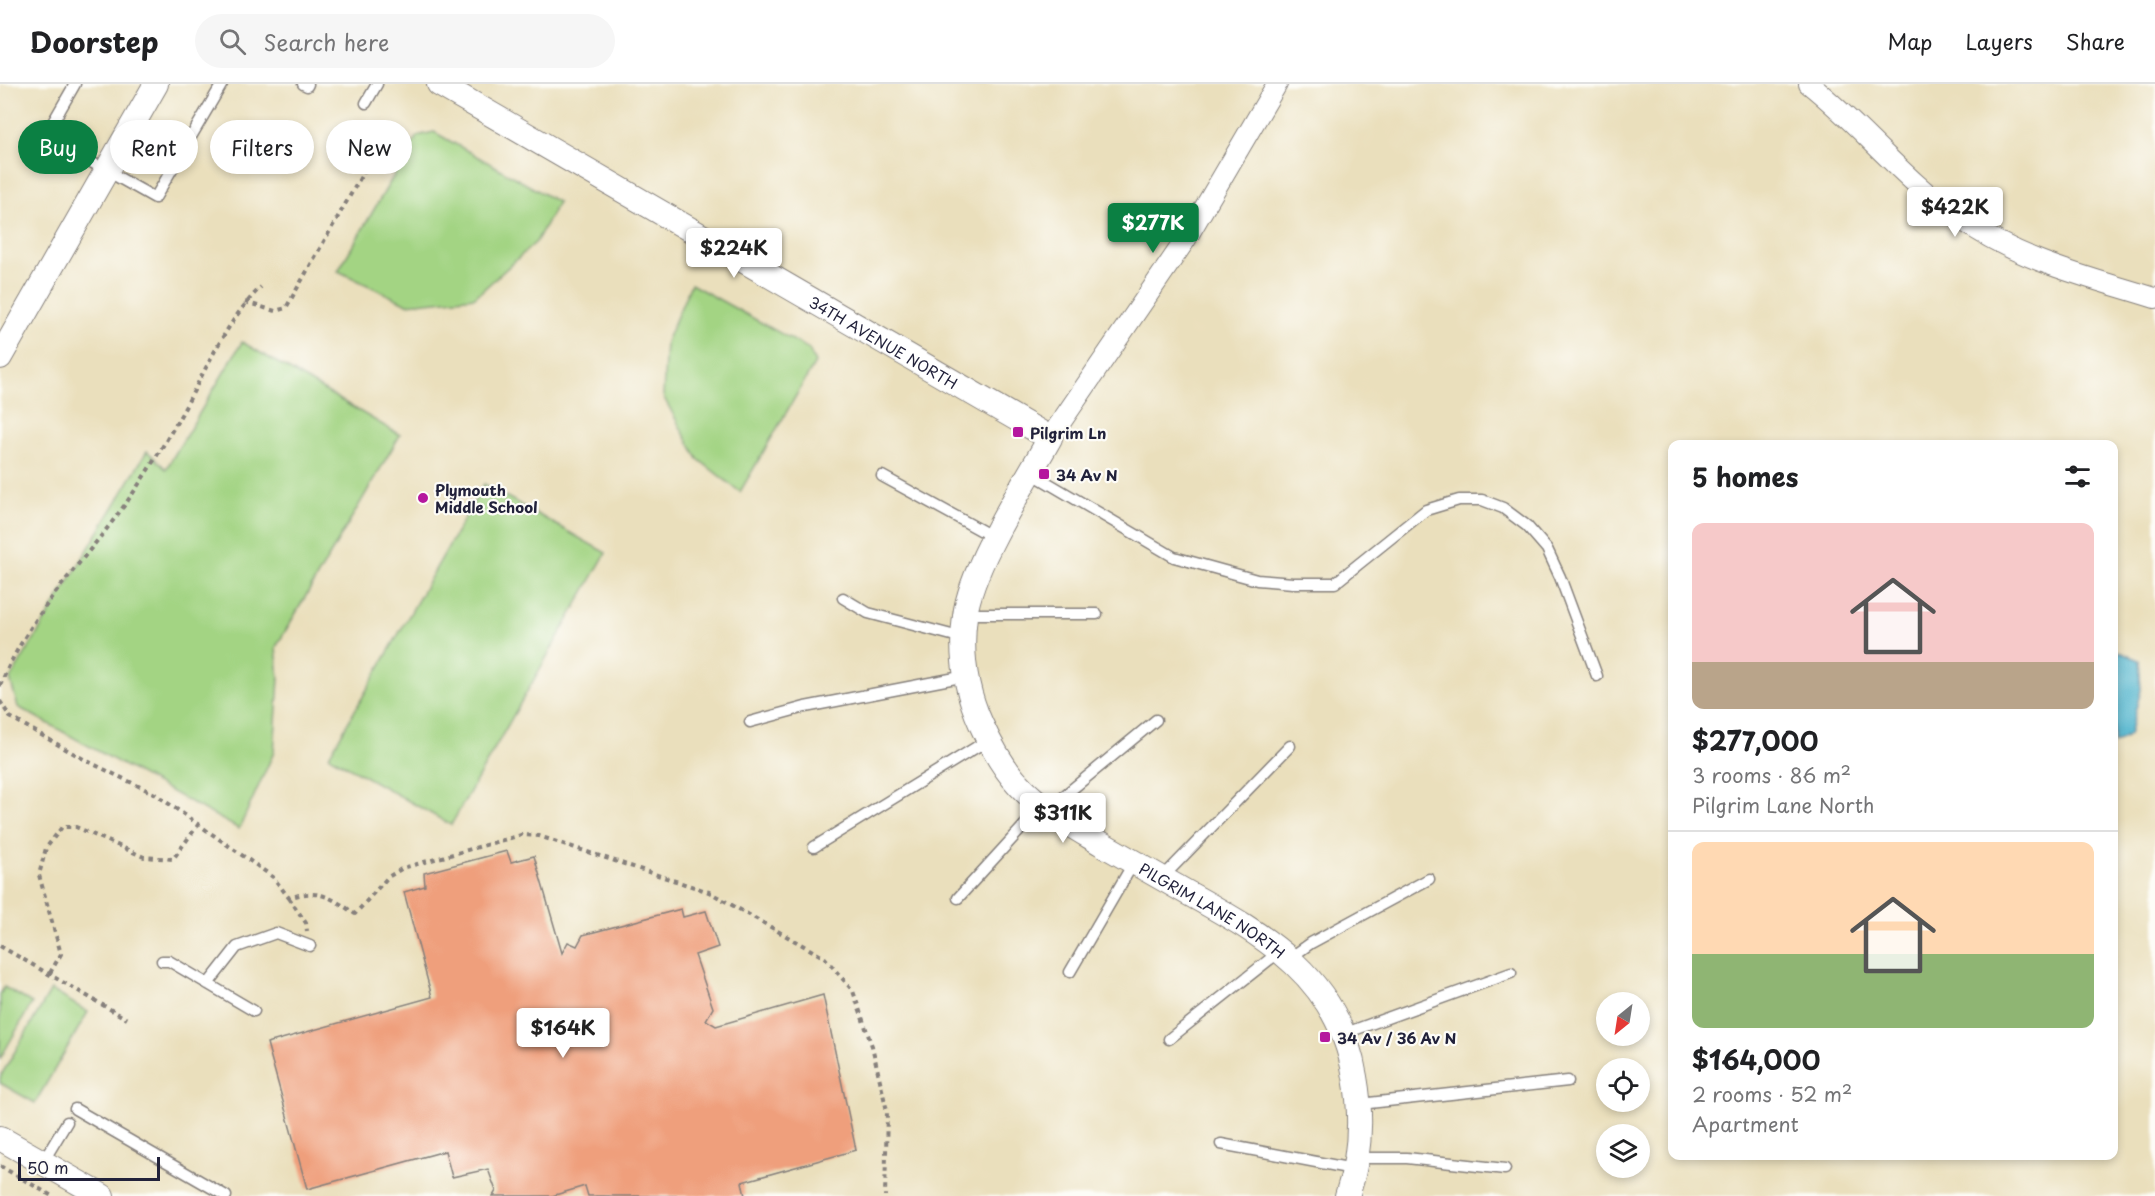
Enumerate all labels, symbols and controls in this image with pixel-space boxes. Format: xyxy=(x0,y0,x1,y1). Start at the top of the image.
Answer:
search box xyxy=(195,14,615,68)
text: Doorstep xyxy=(30,20,159,63)
icon: search xyxy=(216,25,249,58)
text: Search here xyxy=(264,25,389,58)
text: Map xyxy=(1888,25,1932,57)
text: Layers xyxy=(1965,25,2033,57)
text: Share xyxy=(2066,25,2125,57)
chip: Buy xyxy=(18,120,98,174)
chip: Rent xyxy=(110,120,198,174)
chip: Filters xyxy=(210,120,314,174)
chip: New xyxy=(326,120,412,174)
pin: $422K xyxy=(1913,187,1997,238)
text: $422K xyxy=(1921,191,1989,221)
pin: $277K xyxy=(1111,203,1195,254)
text: $277K xyxy=(1122,207,1184,237)
pin: $224K xyxy=(692,228,776,279)
text: $224K xyxy=(700,232,768,262)
street label: 34TH AVENUE NORTH xyxy=(805,289,963,394)
place label: Pilgrim Ln xyxy=(1030,421,1106,444)
marker: Pilgrim Ln xyxy=(1011,425,1025,439)
text: 5 homes xyxy=(1692,457,1798,496)
icon: filters xyxy=(2061,460,2094,493)
place label: 34 Av N xyxy=(1056,463,1118,486)
marker: 34 Av N xyxy=(1037,467,1051,481)
place label: Plymouth Middle School xyxy=(435,478,538,518)
marker: Plymouth Middle School xyxy=(416,491,430,505)
icon: home xyxy=(1839,562,1947,670)
text: $277,000 xyxy=(1692,721,1819,760)
text: 3 rooms · 86 m² xyxy=(1692,760,1851,790)
text: Pilgrim Lane North xyxy=(1692,790,1874,820)
pin: $311K xyxy=(1021,793,1105,844)
text: $311K xyxy=(1034,797,1092,827)
street label: PILGRIM LANE NORTH xyxy=(1135,856,1291,963)
icon: home xyxy=(1839,881,1947,989)
north arrow xyxy=(1596,992,1650,1046)
map controls xyxy=(1596,992,1650,1178)
pin: $164K xyxy=(521,1008,605,1059)
text: $164K xyxy=(531,1012,595,1042)
place label: 34 Av / 36 Av N xyxy=(1337,1026,1457,1049)
marker: 34 Av / 36 Av N xyxy=(1318,1030,1332,1044)
text: $164,000 xyxy=(1692,1040,1820,1079)
button: locate xyxy=(1596,1058,1650,1112)
text: 2 rooms · 52 m² xyxy=(1692,1079,1852,1109)
text: Apartment xyxy=(1692,1109,1799,1139)
button: layers xyxy=(1596,1124,1650,1178)
scale bar xyxy=(18,1154,160,1182)
text: 50 m xyxy=(27,1155,68,1179)

